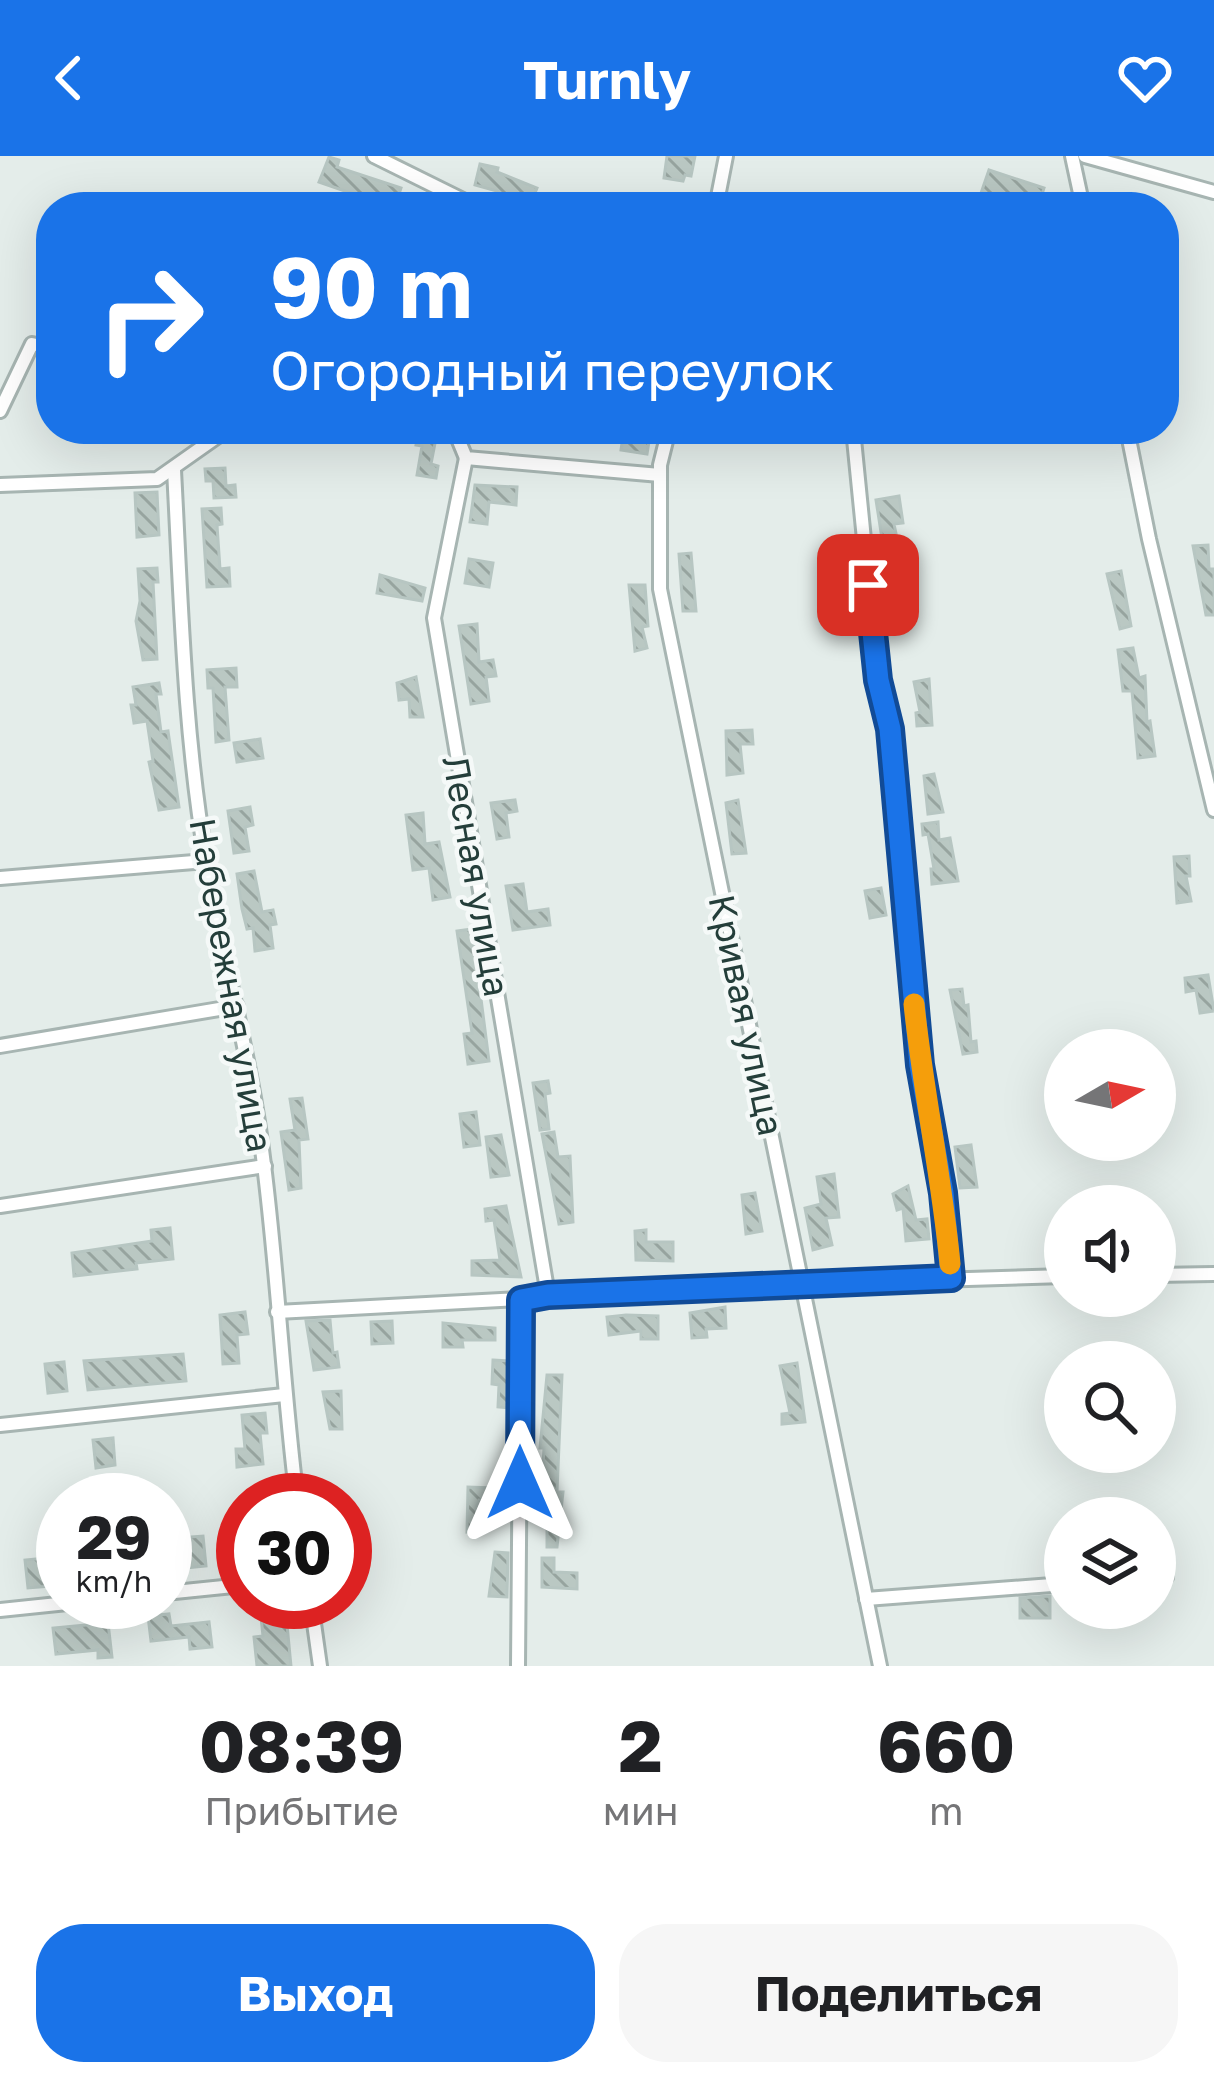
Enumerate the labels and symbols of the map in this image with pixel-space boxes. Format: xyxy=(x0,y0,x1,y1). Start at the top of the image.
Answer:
pin xyxy=(817,534,919,636)
street label: Лесная улица xyxy=(435,752,519,1000)
street label: Набережная улица xyxy=(181,815,283,1155)
street label: Кривая улица xyxy=(701,891,793,1139)
north arrow xyxy=(1044,1029,1176,1161)
position arrow xyxy=(457,1420,583,1546)
speed limit sign: 30 xyxy=(216,1473,372,1629)

